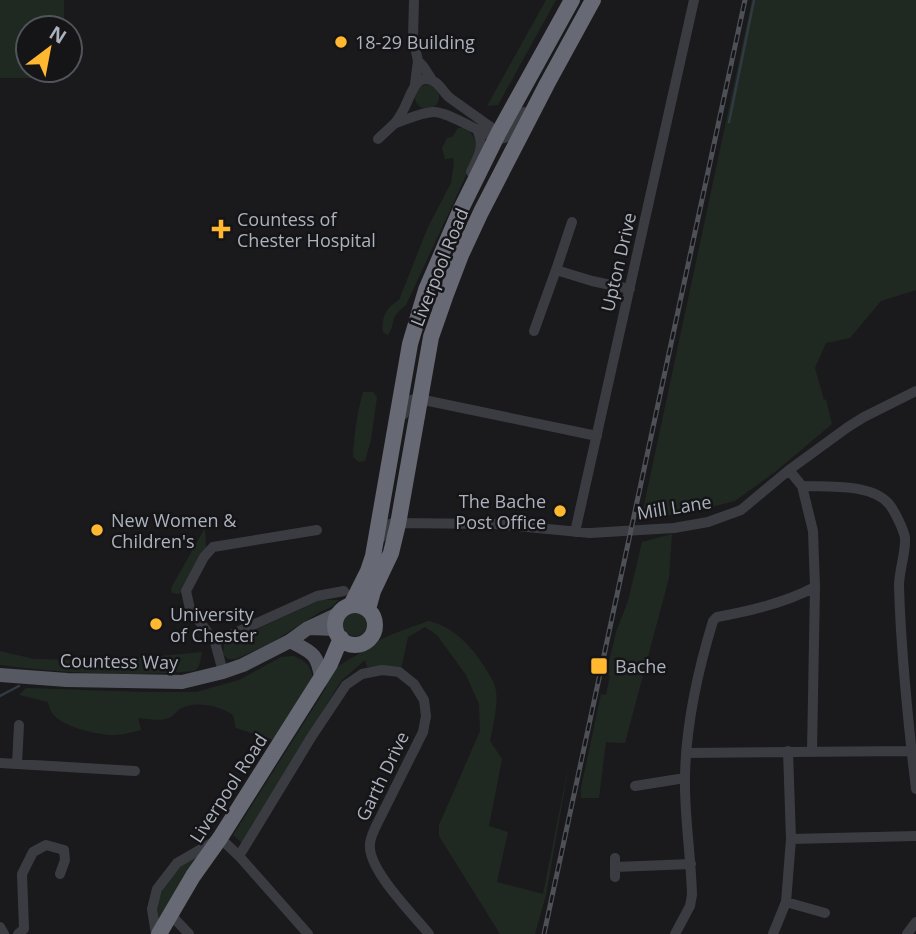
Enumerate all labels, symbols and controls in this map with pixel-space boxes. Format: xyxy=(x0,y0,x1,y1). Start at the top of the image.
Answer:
north arrow xyxy=(14,14,84,84)
text: N xyxy=(45,19,71,50)
place label: 18-29 Building xyxy=(355,30,475,54)
marker: 18-29 Building xyxy=(333,34,349,50)
street label: Liverpool Road xyxy=(404,204,474,330)
place label: Countess of Chester Hospital xyxy=(237,207,376,252)
street label: Upton Drive xyxy=(595,210,641,314)
marker: Countess of Chester Hospital xyxy=(211,219,231,239)
place label: The Bache Post Office xyxy=(455,489,546,534)
street label: Mill Lane xyxy=(635,489,713,525)
marker: The Bache Post Office xyxy=(552,503,568,519)
place label: New Women & Children's xyxy=(111,508,237,553)
marker: New Women & Children's xyxy=(89,522,105,538)
place label: University of Chester xyxy=(170,602,257,647)
marker: University of Chester xyxy=(148,616,164,632)
street label: Countess Way xyxy=(60,648,179,674)
place label: Bache xyxy=(615,654,666,678)
marker: Bache xyxy=(589,656,609,676)
street label: Garth Drive xyxy=(350,727,414,825)
street label: Liverpool Road xyxy=(184,729,272,847)

